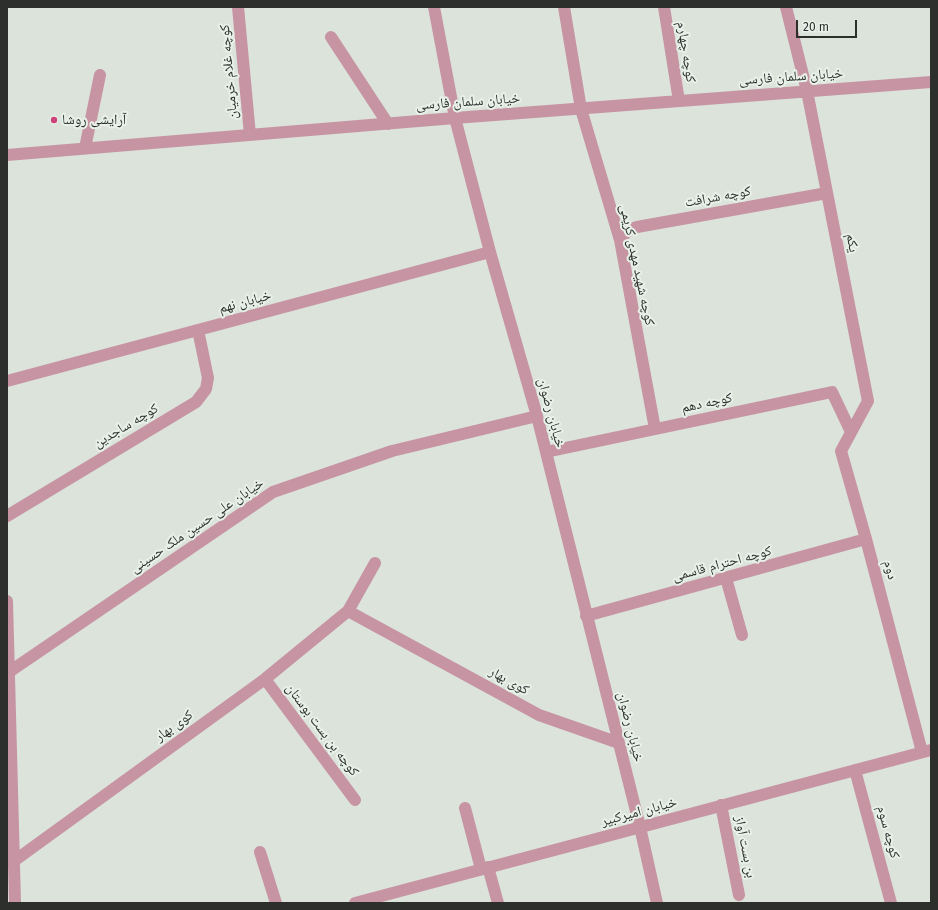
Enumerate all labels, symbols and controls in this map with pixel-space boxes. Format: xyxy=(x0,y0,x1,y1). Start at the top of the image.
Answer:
scale bar xyxy=(798,12,859,38)
street label: کوچه چهارم xyxy=(673,20,699,84)
text: 20 m xyxy=(803,20,829,34)
street label: کوچه غلام خرمیان xyxy=(216,24,242,120)
street label: خیابان سلمان فارسی xyxy=(738,65,844,89)
street label: خیابان سلمان فارسی xyxy=(415,90,521,114)
place label: آرایشی روشا xyxy=(62,112,126,128)
marker: آرایشی روشا xyxy=(49,115,59,125)
street label: کوچه شرافت xyxy=(684,183,752,211)
street label: کوچه شهید مهدی کریمی xyxy=(616,203,658,327)
street label: یکم xyxy=(842,232,862,254)
street label: خیابان نهم xyxy=(217,287,273,317)
street label: خیابان رضوان xyxy=(534,376,568,450)
street label: کوچه دهم xyxy=(680,389,734,417)
street label: کوچه ساجدین xyxy=(91,400,161,452)
street label: خیابان علی حسین ملک حسینی xyxy=(127,475,267,577)
street label: کوچه احترام قاسمی xyxy=(670,543,774,585)
street label: دوم xyxy=(879,559,901,581)
street label: کوی بهار xyxy=(486,663,532,699)
street label: کوچه بن بست بوستان xyxy=(282,680,362,780)
street label: خیابان رضوان xyxy=(613,690,647,764)
street label: کوی بهار xyxy=(152,707,196,745)
street label: خیابان امیرکبیر xyxy=(599,794,679,830)
street label: کوچه سوم xyxy=(873,804,903,860)
street label: بن بست آواز xyxy=(731,815,759,879)

